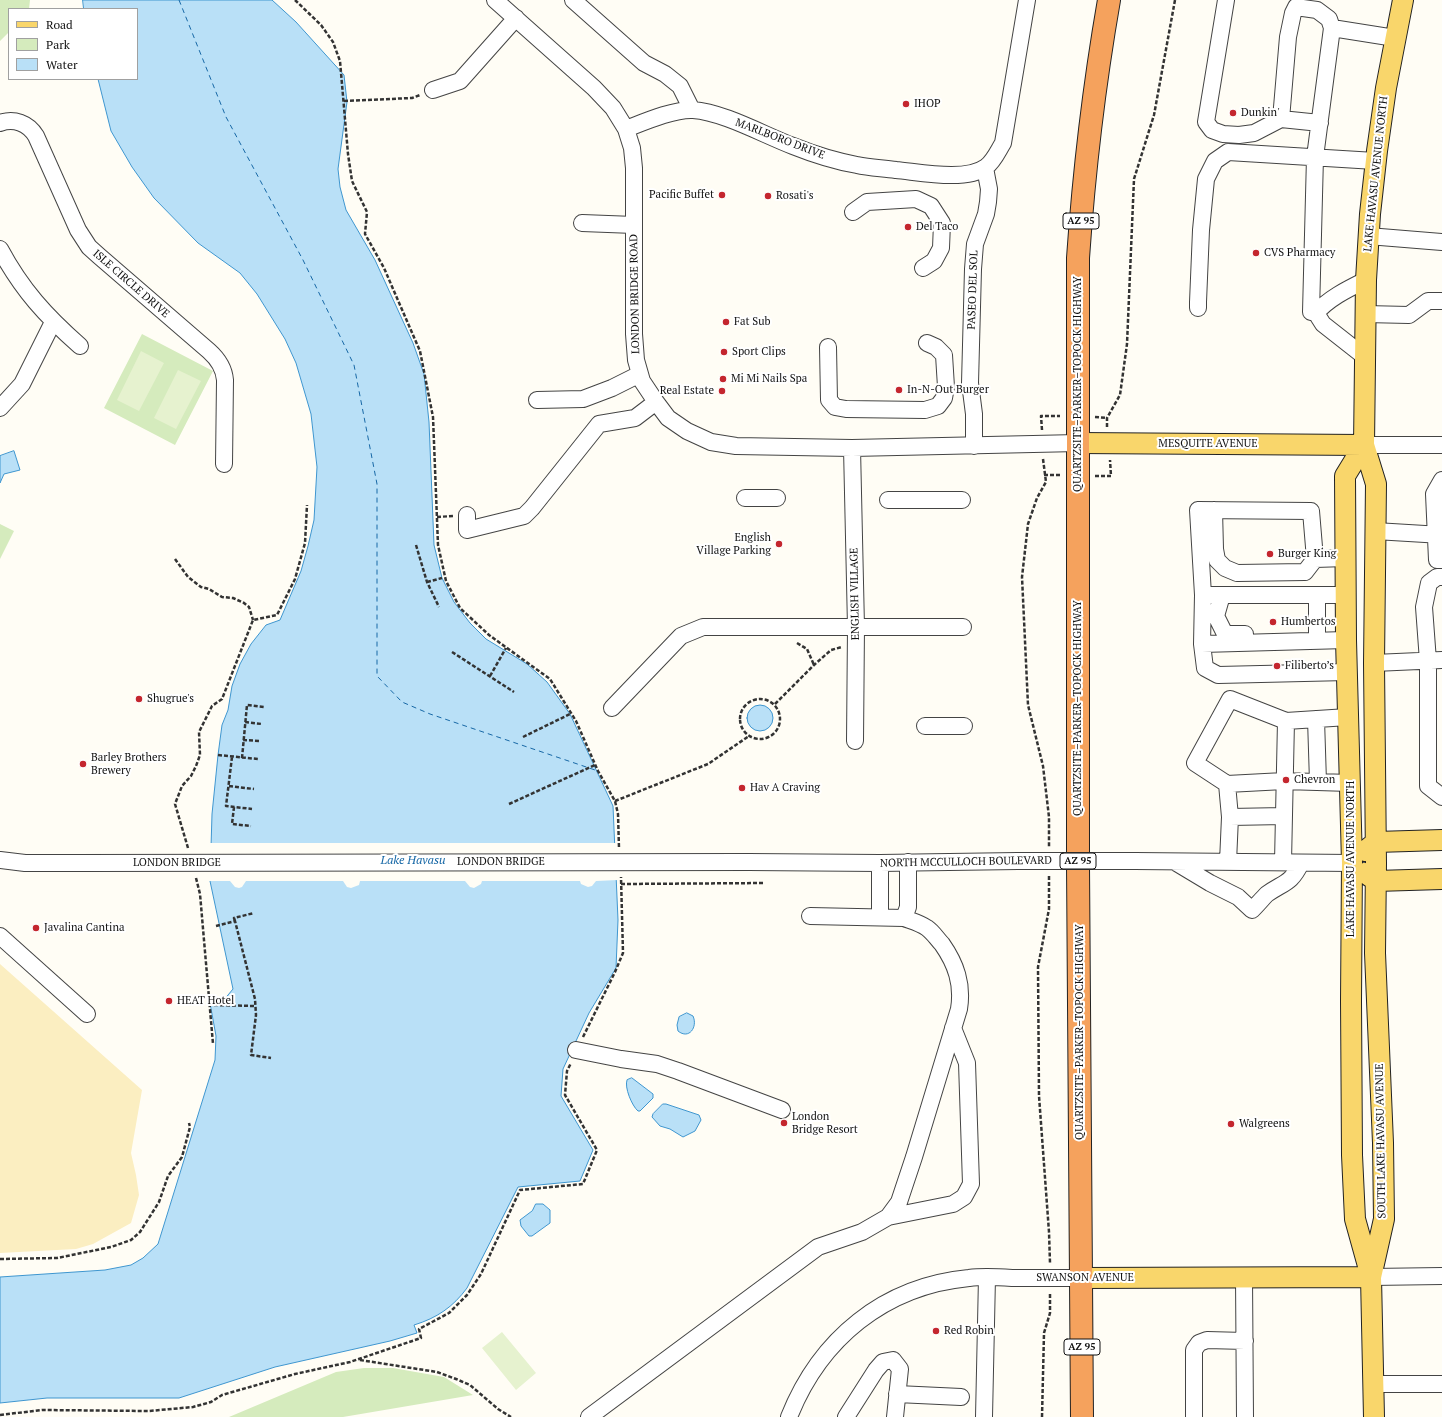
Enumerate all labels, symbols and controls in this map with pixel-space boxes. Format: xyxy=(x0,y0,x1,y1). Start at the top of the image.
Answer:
legend xyxy=(8,8,138,80)
text: Road xyxy=(46,17,73,32)
text: Park xyxy=(46,37,70,52)
text: Water xyxy=(46,57,78,72)
street label: LAKE HAVASU AVENUE NORTH xyxy=(1361,96,1391,252)
place label: IHOP xyxy=(914,97,941,111)
marker: IHOP xyxy=(901,99,911,109)
place label: Dunkin' xyxy=(1241,106,1280,120)
marker: Dunkin' xyxy=(1228,108,1238,118)
street label: MARLBORO DRIVE xyxy=(733,116,827,162)
place label: Pacific Buffet xyxy=(649,188,714,202)
place label: Rosati's xyxy=(776,189,813,203)
marker: Pacific Buffet xyxy=(717,190,727,200)
marker: Rosati's xyxy=(763,191,773,201)
road number: AZ 95 xyxy=(1063,213,1099,229)
place label: Del Taco xyxy=(916,220,958,234)
marker: Del Taco xyxy=(903,222,913,232)
street label: LONDON BRIDGE ROAD xyxy=(627,234,643,354)
place label: CVS Pharmacy xyxy=(1264,246,1335,260)
street label: ISLE CIRCLE DRIVE xyxy=(90,247,172,321)
marker: CVS Pharmacy xyxy=(1251,248,1261,258)
street label: PASEO DEL SOL xyxy=(965,250,981,330)
street label: QUARTZSITE–PARKER–TOPOCK HIGHWAY xyxy=(1071,276,1085,492)
place label: Fat Sub xyxy=(734,315,770,329)
marker: Fat Sub xyxy=(721,317,731,327)
place label: Sport Clips xyxy=(732,345,786,359)
marker: Sport Clips xyxy=(719,347,729,357)
place label: Mi Mi Nails Spa xyxy=(731,372,807,386)
marker: Mi Mi Nails Spa xyxy=(718,374,728,384)
place label: In-N-Out Burger xyxy=(907,383,989,397)
place label: Real Estate xyxy=(660,384,714,398)
marker: In-N-Out Burger xyxy=(894,385,904,395)
marker: Real Estate xyxy=(717,386,727,396)
street label: MESQUITE AVENUE xyxy=(1158,437,1258,451)
place label: English Village Parking xyxy=(696,531,771,557)
marker: English Village Parking xyxy=(774,539,784,549)
street label: ENGLISH VILLAGE xyxy=(848,547,862,641)
place label: Burger King xyxy=(1278,547,1336,561)
marker: Burger King xyxy=(1265,549,1275,559)
street label: QUARTZSITE–PARKER–TOPOCK HIGHWAY xyxy=(1071,600,1085,816)
place label: Humbertos xyxy=(1281,615,1335,629)
marker: Humbertos xyxy=(1268,617,1278,627)
place label: Filiberto’s xyxy=(1285,659,1334,673)
marker: Filiberto’s xyxy=(1272,661,1282,671)
place label: Shugrue's xyxy=(147,692,194,706)
marker: Shugrue's xyxy=(134,694,144,704)
place label: Barley Brothers Brewery xyxy=(91,751,166,777)
marker: Barley Brothers Brewery xyxy=(78,759,88,769)
place label: Chevron xyxy=(1294,773,1335,787)
marker: Chevron xyxy=(1281,775,1291,785)
place label: Hav A Craving xyxy=(750,781,820,795)
street label: LAKE HAVASU AVENUE NORTH xyxy=(1344,781,1358,937)
marker: Hav A Craving xyxy=(737,783,747,793)
road number: AZ 95 xyxy=(1060,853,1096,869)
water label: Lake Havasu xyxy=(380,854,446,868)
street label: NORTH MCCULLOCH BOULEVARD xyxy=(880,854,1052,870)
street label: LONDON BRIDGE xyxy=(457,855,545,869)
street label: LONDON BRIDGE xyxy=(133,856,221,870)
place label: Javalina Cantina xyxy=(44,921,124,935)
marker: Javalina Cantina xyxy=(31,923,41,933)
street label: QUARTZSITE–PARKER–TOPOCK HIGHWAY xyxy=(1073,924,1087,1140)
place label: HEAT Hotel xyxy=(177,994,234,1008)
marker: HEAT Hotel xyxy=(164,996,174,1006)
street label: SOUTH LAKE HAVASU AVENUE xyxy=(1373,1063,1389,1219)
place label: London Bridge Resort xyxy=(792,1110,858,1136)
place label: Walgreens xyxy=(1239,1117,1290,1131)
marker: London Bridge Resort xyxy=(779,1118,789,1128)
marker: Walgreens xyxy=(1226,1119,1236,1129)
street label: SWANSON AVENUE xyxy=(1036,1271,1134,1285)
place label: Red Robin xyxy=(944,1324,994,1338)
marker: Red Robin xyxy=(931,1326,941,1336)
road number: AZ 95 xyxy=(1064,1339,1100,1355)

